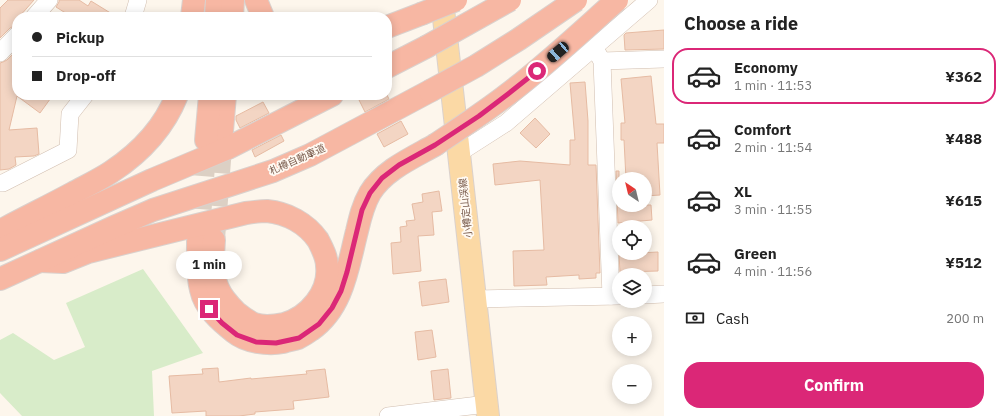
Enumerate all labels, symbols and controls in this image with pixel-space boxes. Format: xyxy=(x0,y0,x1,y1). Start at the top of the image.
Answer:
text: Choose a ride xyxy=(684,12,798,35)
text: Pickup xyxy=(56,28,104,47)
car xyxy=(545,40,571,64)
icon: car xyxy=(686,58,722,94)
text: Economy xyxy=(734,58,798,77)
route start xyxy=(528,62,546,80)
text: Drop-off xyxy=(56,66,116,85)
text: ¥362 xyxy=(945,67,982,86)
text: 1 min · 11:53 xyxy=(734,77,812,94)
icon: car xyxy=(686,120,722,156)
text: Comfort xyxy=(734,120,791,139)
text: ¥488 xyxy=(945,129,982,148)
text: 2 min · 11:54 xyxy=(734,139,812,156)
street label: 札樽自動車道 xyxy=(267,141,327,178)
north arrow xyxy=(612,172,652,212)
map controls xyxy=(612,172,652,404)
street label: 小樽定山渓線 xyxy=(456,177,475,238)
icon: car xyxy=(686,182,722,218)
text: XL xyxy=(734,182,752,201)
text: ¥615 xyxy=(945,191,982,210)
text: 3 min · 11:55 xyxy=(734,201,812,218)
button: locate xyxy=(612,220,652,260)
icon: car xyxy=(686,244,722,280)
text: Green xyxy=(734,244,777,263)
callout: 1 min xyxy=(176,251,242,279)
text: ¥512 xyxy=(945,253,982,272)
text: 1 min xyxy=(192,256,226,273)
text: 4 min · 11:56 xyxy=(734,263,812,280)
button: layers xyxy=(612,268,652,308)
route end xyxy=(200,300,218,318)
icon: cash xyxy=(684,307,706,329)
text: Cash xyxy=(716,309,749,328)
text: 200 m xyxy=(946,310,984,327)
button: + xyxy=(612,316,652,356)
button: Confirm xyxy=(684,362,984,408)
button: − xyxy=(612,364,652,404)

